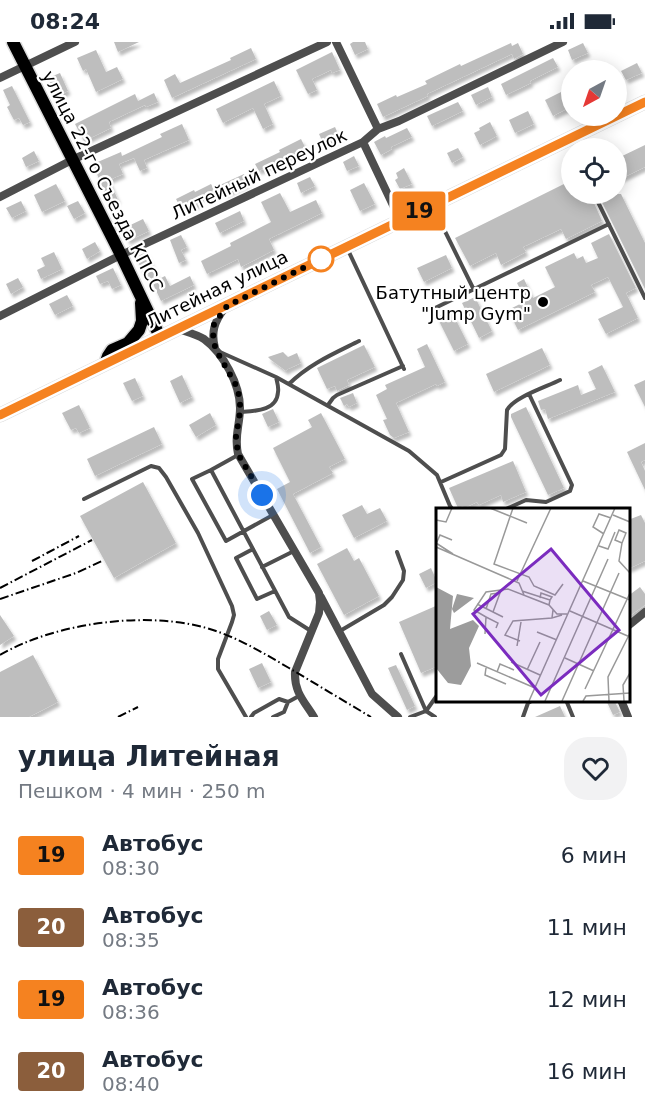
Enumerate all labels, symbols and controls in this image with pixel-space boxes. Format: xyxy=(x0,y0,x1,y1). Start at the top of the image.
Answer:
text: 08:24 xyxy=(30,9,100,34)
north arrow xyxy=(561,60,627,126)
map controls xyxy=(561,60,627,204)
street label: улица 22-го Съезда КПСС xyxy=(38,67,168,295)
street label: Литейный переулок xyxy=(168,124,350,224)
button: locate xyxy=(561,138,627,204)
line badge: 19 xyxy=(392,192,446,230)
text: 19 xyxy=(404,199,434,223)
street label: Литейная улица xyxy=(143,246,291,332)
unlabelled marker xyxy=(308,246,334,272)
place label: Батутный центр "Jump Gym" xyxy=(376,282,531,324)
marker: Батутный центр "Jump Gym" xyxy=(536,295,550,309)
your location xyxy=(247,480,277,510)
inset map xyxy=(436,508,630,702)
button: heart xyxy=(564,737,627,800)
text: улица Литейная xyxy=(18,740,280,773)
text: Пешком · 4 мин · 250 m xyxy=(18,779,265,803)
text: Автобус xyxy=(102,831,204,856)
text: 19 xyxy=(36,843,66,867)
text: 6 мин xyxy=(561,843,627,868)
text: 08:30 xyxy=(102,856,160,880)
text: Автобус xyxy=(102,903,204,928)
text: 20 xyxy=(36,915,66,939)
text: 11 мин xyxy=(547,915,627,940)
text: 08:35 xyxy=(102,928,160,952)
text: Автобус xyxy=(102,975,204,1000)
text: 19 xyxy=(36,987,66,1011)
text: 12 мин xyxy=(547,987,627,1012)
text: 08:36 xyxy=(102,1000,160,1024)
text: Автобус xyxy=(102,1047,204,1072)
text: 20 xyxy=(36,1059,66,1083)
text: 16 мин xyxy=(547,1059,627,1084)
text: 08:40 xyxy=(102,1072,160,1096)

